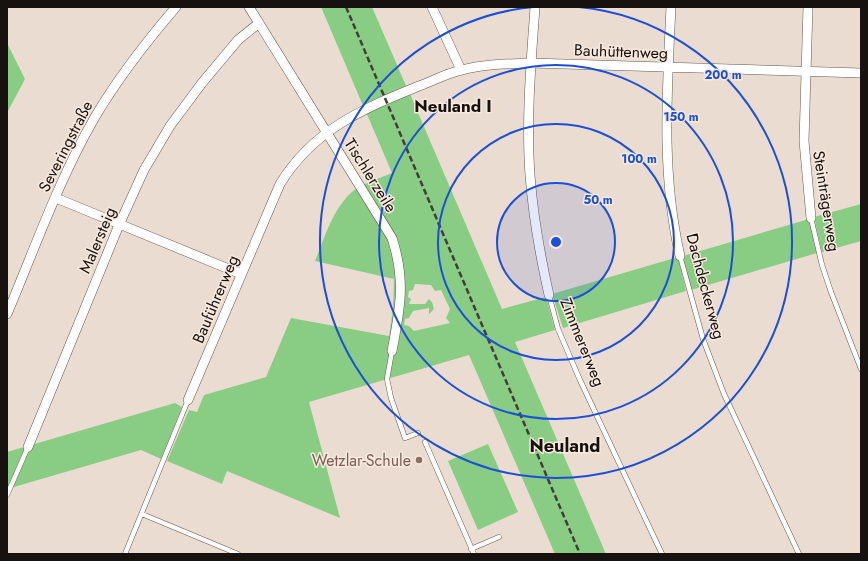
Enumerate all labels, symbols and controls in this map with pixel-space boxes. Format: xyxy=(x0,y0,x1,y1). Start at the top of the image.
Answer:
street label: Bauhüttenweg xyxy=(574,38,668,65)
text: 200 m xyxy=(704,66,742,84)
district label: Neuland I xyxy=(414,94,492,118)
street label: Severingstraße xyxy=(33,97,98,196)
text: 150 m xyxy=(663,108,699,126)
street label: Tischlerzeile xyxy=(339,134,402,217)
street label: Steinträgerweg xyxy=(807,149,846,253)
text: 100 m xyxy=(621,150,657,168)
text: 50 m xyxy=(583,191,613,209)
street label: Malersteig xyxy=(73,204,122,277)
street label: Dachdeckerweg xyxy=(680,231,731,342)
centre of rings xyxy=(549,235,563,249)
street label: Bauführerweg xyxy=(187,252,244,347)
street label: Zimmererweg xyxy=(554,295,611,390)
district label: Neuland xyxy=(530,433,600,459)
place label: Wetzlar-Schule xyxy=(312,449,411,472)
marker: Wetzlar-Schule xyxy=(414,455,424,465)

